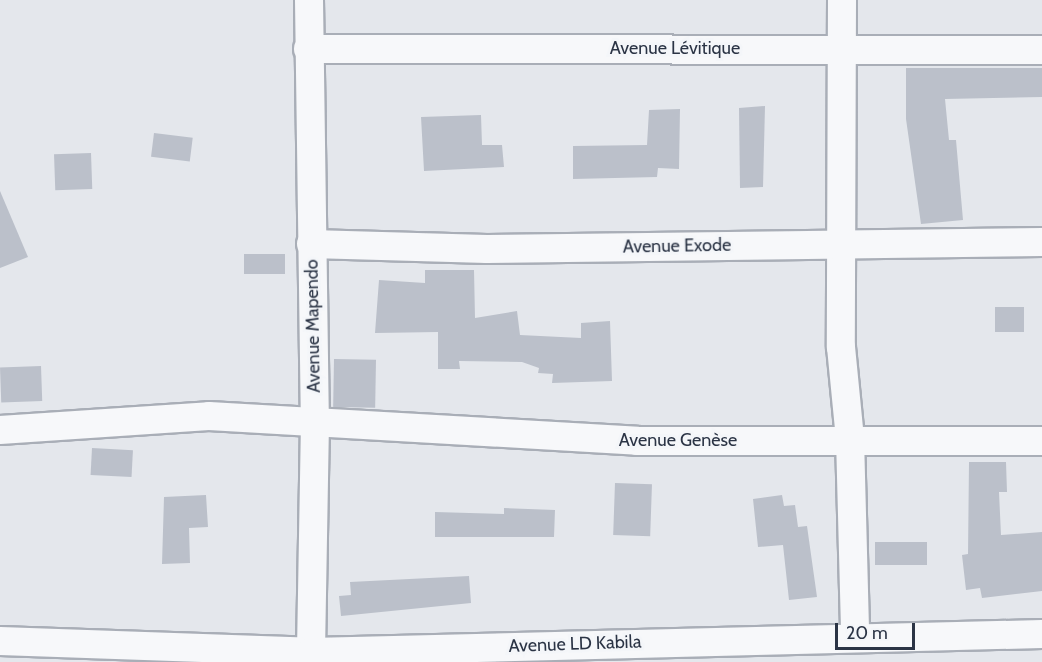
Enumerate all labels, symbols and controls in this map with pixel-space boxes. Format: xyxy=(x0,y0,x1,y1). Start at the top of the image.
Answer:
street label: Avenue Lévitique xyxy=(610,37,740,59)
street label: Avenue Exode xyxy=(623,234,731,258)
street label: Avenue Mapendo xyxy=(301,259,325,393)
street label: Avenue Genèse xyxy=(619,429,737,451)
scale bar xyxy=(838,611,918,649)
text: 20 m xyxy=(846,622,888,644)
street label: Avenue LD Kabila xyxy=(508,631,642,657)

